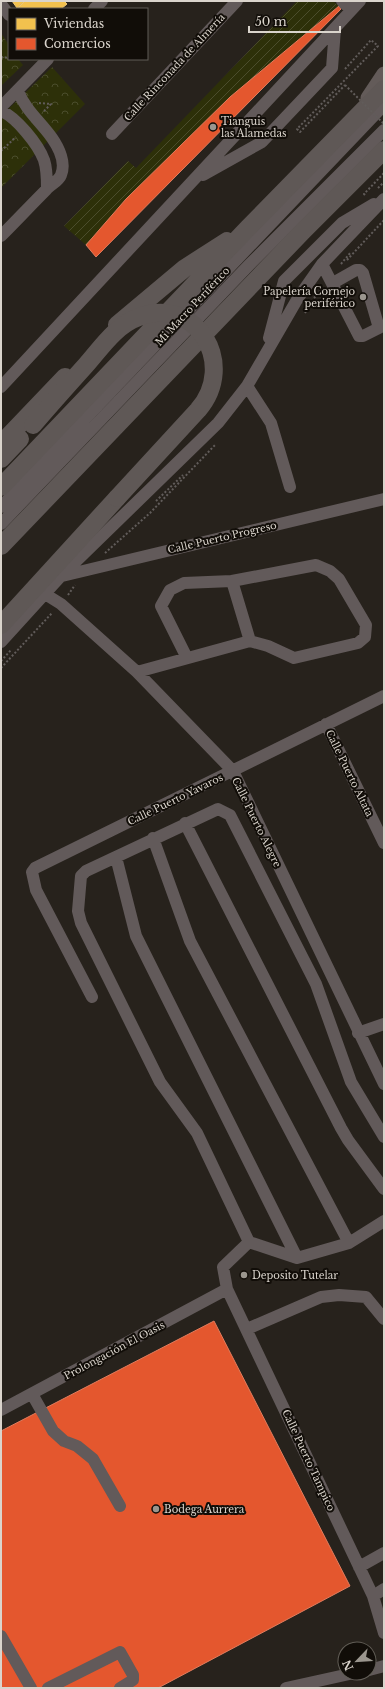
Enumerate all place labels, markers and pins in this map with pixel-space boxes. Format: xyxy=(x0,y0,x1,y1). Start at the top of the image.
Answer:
place label: Tianguis las Alamedas xyxy=(221,115,287,140)
marker: Tianguis las Alamedas xyxy=(208,122,218,132)
place label: Papelería Cornejo periférico xyxy=(263,285,355,310)
marker: Papelería Cornejo periférico xyxy=(358,292,368,302)
place label: Deposito Tutelar xyxy=(252,1269,338,1282)
marker: Deposito Tutelar xyxy=(239,1270,249,1280)
place label: Bodega Aurrera xyxy=(164,1503,245,1516)
marker: Bodega Aurrera xyxy=(151,1504,161,1514)

